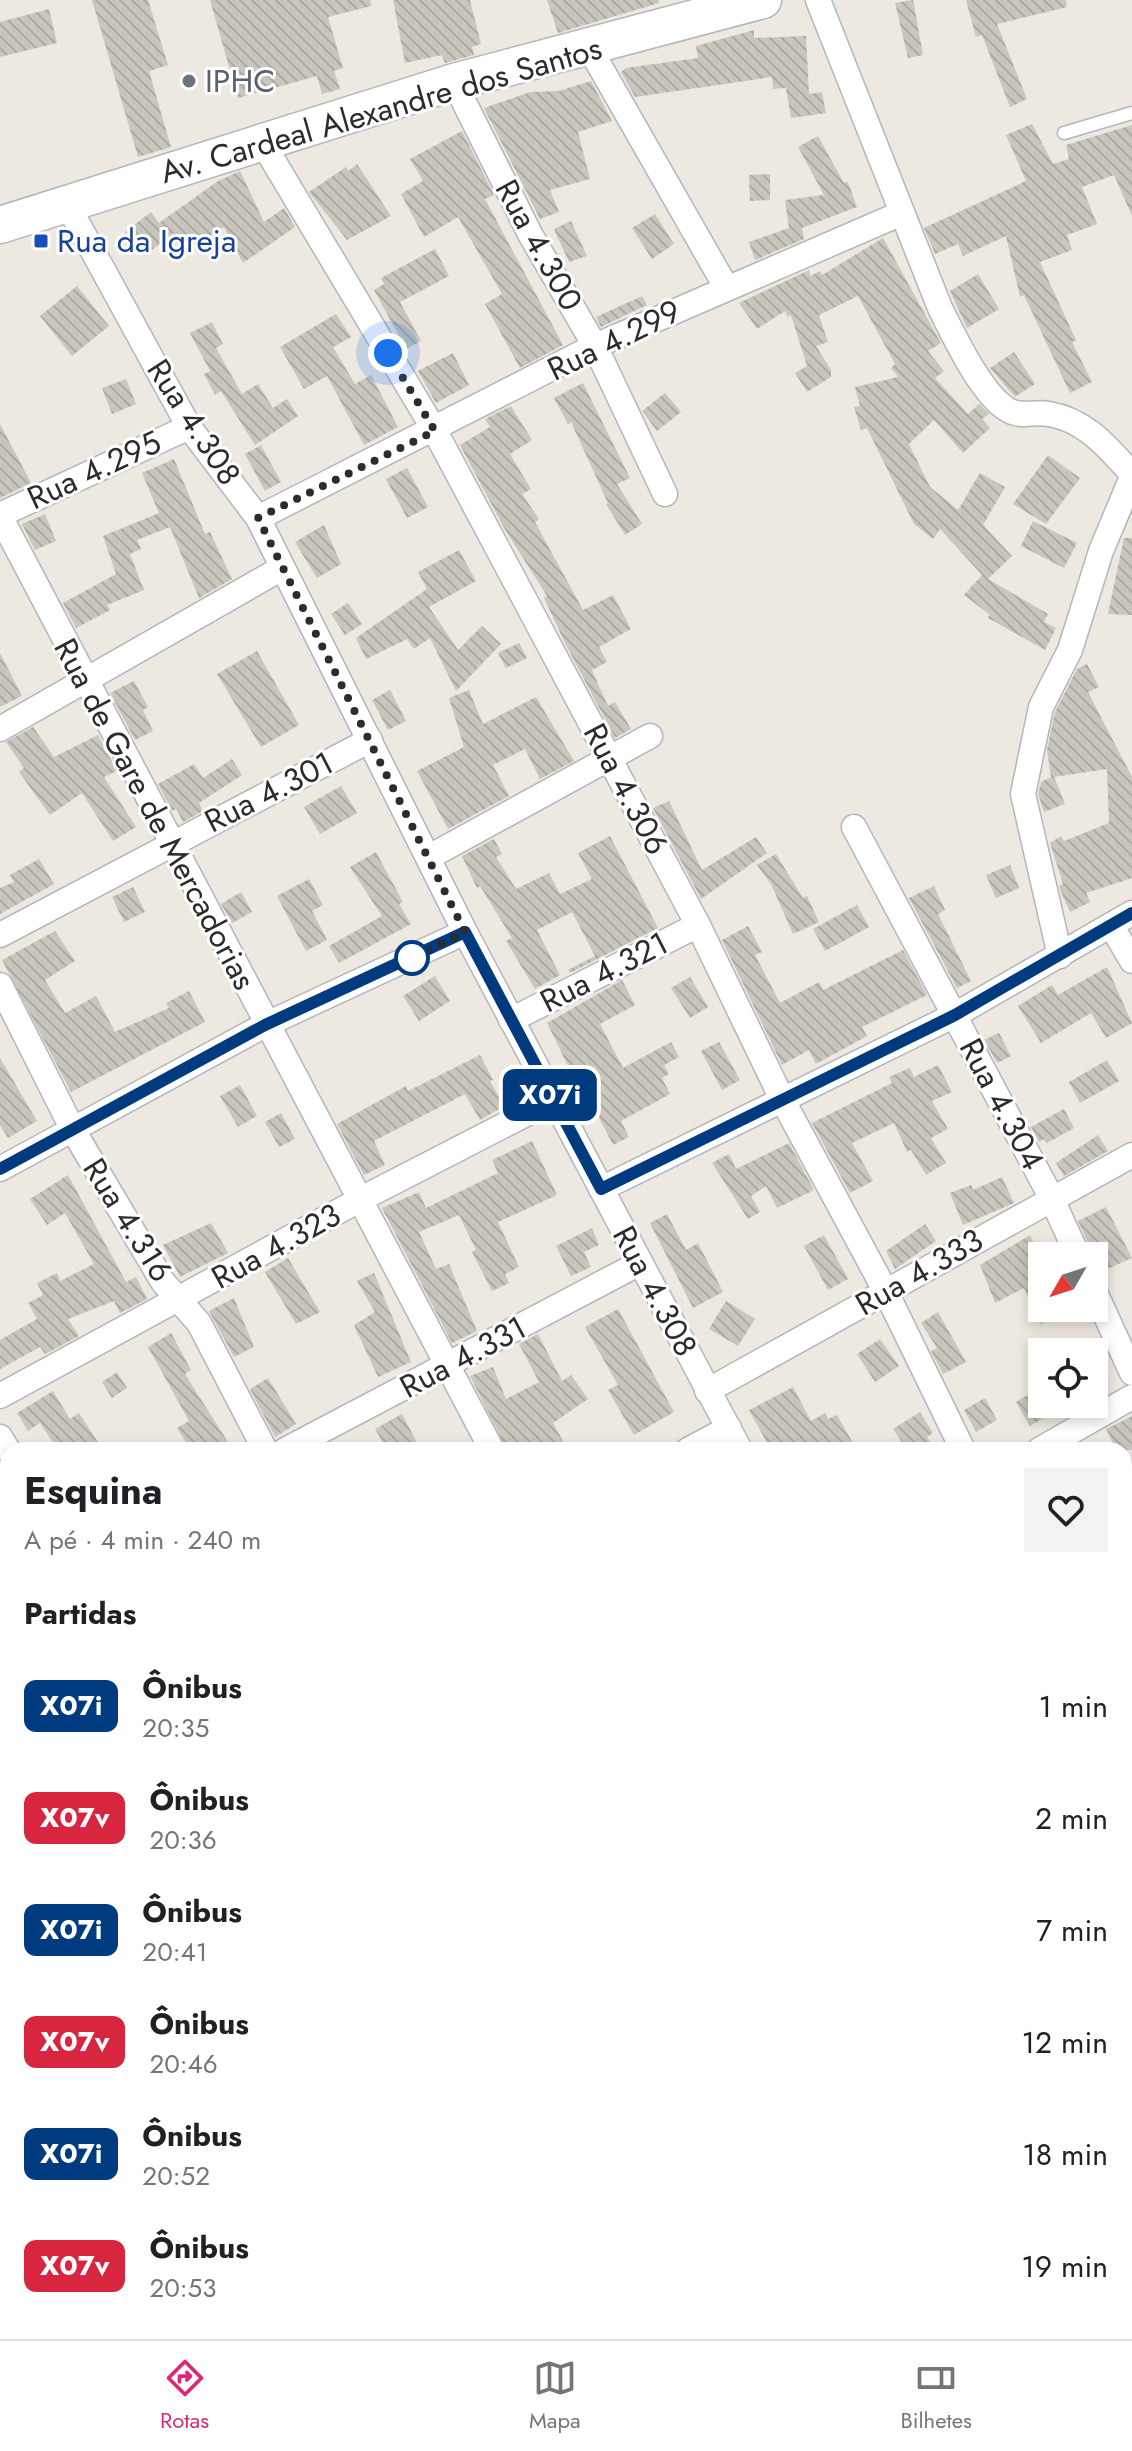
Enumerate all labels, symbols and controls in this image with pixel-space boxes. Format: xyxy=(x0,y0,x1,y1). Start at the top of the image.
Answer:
street label: Av. Cardeal Alexandre dos Santos xyxy=(155,25,607,195)
place label: IPHC xyxy=(205,58,275,104)
marker: IPHC xyxy=(180,72,198,90)
street label: Rua 4.300 xyxy=(484,171,594,319)
place label: Rua da Igreja xyxy=(57,218,236,264)
marker: Rua da Igreja xyxy=(32,232,50,250)
street label: Rua 4.299 xyxy=(540,288,688,392)
your location xyxy=(368,333,408,373)
street label: Rua 4.308 xyxy=(136,350,252,494)
street label: Rua 4.295 xyxy=(20,419,168,521)
street label: Rua de Gare de Mercadorias xyxy=(43,630,267,998)
street label: Rua 4.306 xyxy=(572,715,680,863)
street label: Rua 4.301 xyxy=(197,740,341,844)
street label: Rua 4.321 xyxy=(532,920,676,1024)
unlabelled marker xyxy=(395,941,429,975)
street label: Rua 4.304 xyxy=(948,1030,1056,1178)
line badge: X07i xyxy=(494,1069,606,1121)
text: X07i xyxy=(519,1074,581,1115)
street label: Rua 4.316 xyxy=(72,1149,184,1291)
street label: Rua 4.323 xyxy=(203,1192,349,1300)
street label: Rua 4.308 xyxy=(601,1217,709,1365)
street label: Rua 4.333 xyxy=(847,1217,991,1327)
north arrow xyxy=(1028,1242,1108,1322)
map controls xyxy=(1028,1242,1108,1418)
street label: Rua 4.331 xyxy=(392,1304,534,1410)
button: locate xyxy=(1028,1338,1108,1418)
text: Esquina xyxy=(24,1463,162,1518)
button: heart xyxy=(1024,1468,1108,1552)
text: A pé · 4 min · 240 m xyxy=(24,1521,261,1559)
text: Partidas xyxy=(24,1592,136,1635)
text: Ônibus xyxy=(142,1666,242,1709)
text: X07i xyxy=(40,1685,102,1726)
text: 1 min xyxy=(1039,1685,1108,1728)
text: 20:35 xyxy=(142,1709,209,1747)
text: Ônibus xyxy=(149,1778,249,1821)
text: X07v xyxy=(40,1797,109,1838)
text: 2 min xyxy=(1035,1797,1108,1840)
text: 20:36 xyxy=(149,1821,217,1859)
text: Ônibus xyxy=(142,1890,242,1933)
text: X07i xyxy=(40,1909,102,1950)
text: 7 min xyxy=(1036,1909,1108,1952)
text: 20:41 xyxy=(142,1933,207,1971)
text: Ônibus xyxy=(149,2002,249,2045)
text: X07v xyxy=(40,2021,109,2062)
text: 12 min xyxy=(1021,2021,1108,2064)
text: 20:46 xyxy=(149,2045,218,2083)
text: Ônibus xyxy=(142,2114,242,2157)
text: X07i xyxy=(40,2133,102,2174)
text: 18 min xyxy=(1022,2133,1108,2176)
text: 20:52 xyxy=(142,2157,210,2195)
text: Ônibus xyxy=(149,2226,249,2269)
text: X07v xyxy=(40,2245,109,2286)
text: 19 min xyxy=(1021,2245,1108,2288)
text: 20:53 xyxy=(149,2269,216,2307)
tab: Rotas xyxy=(160,2356,209,2436)
tab: Mapa xyxy=(529,2356,581,2436)
tab: Bilhetes xyxy=(901,2356,972,2436)

